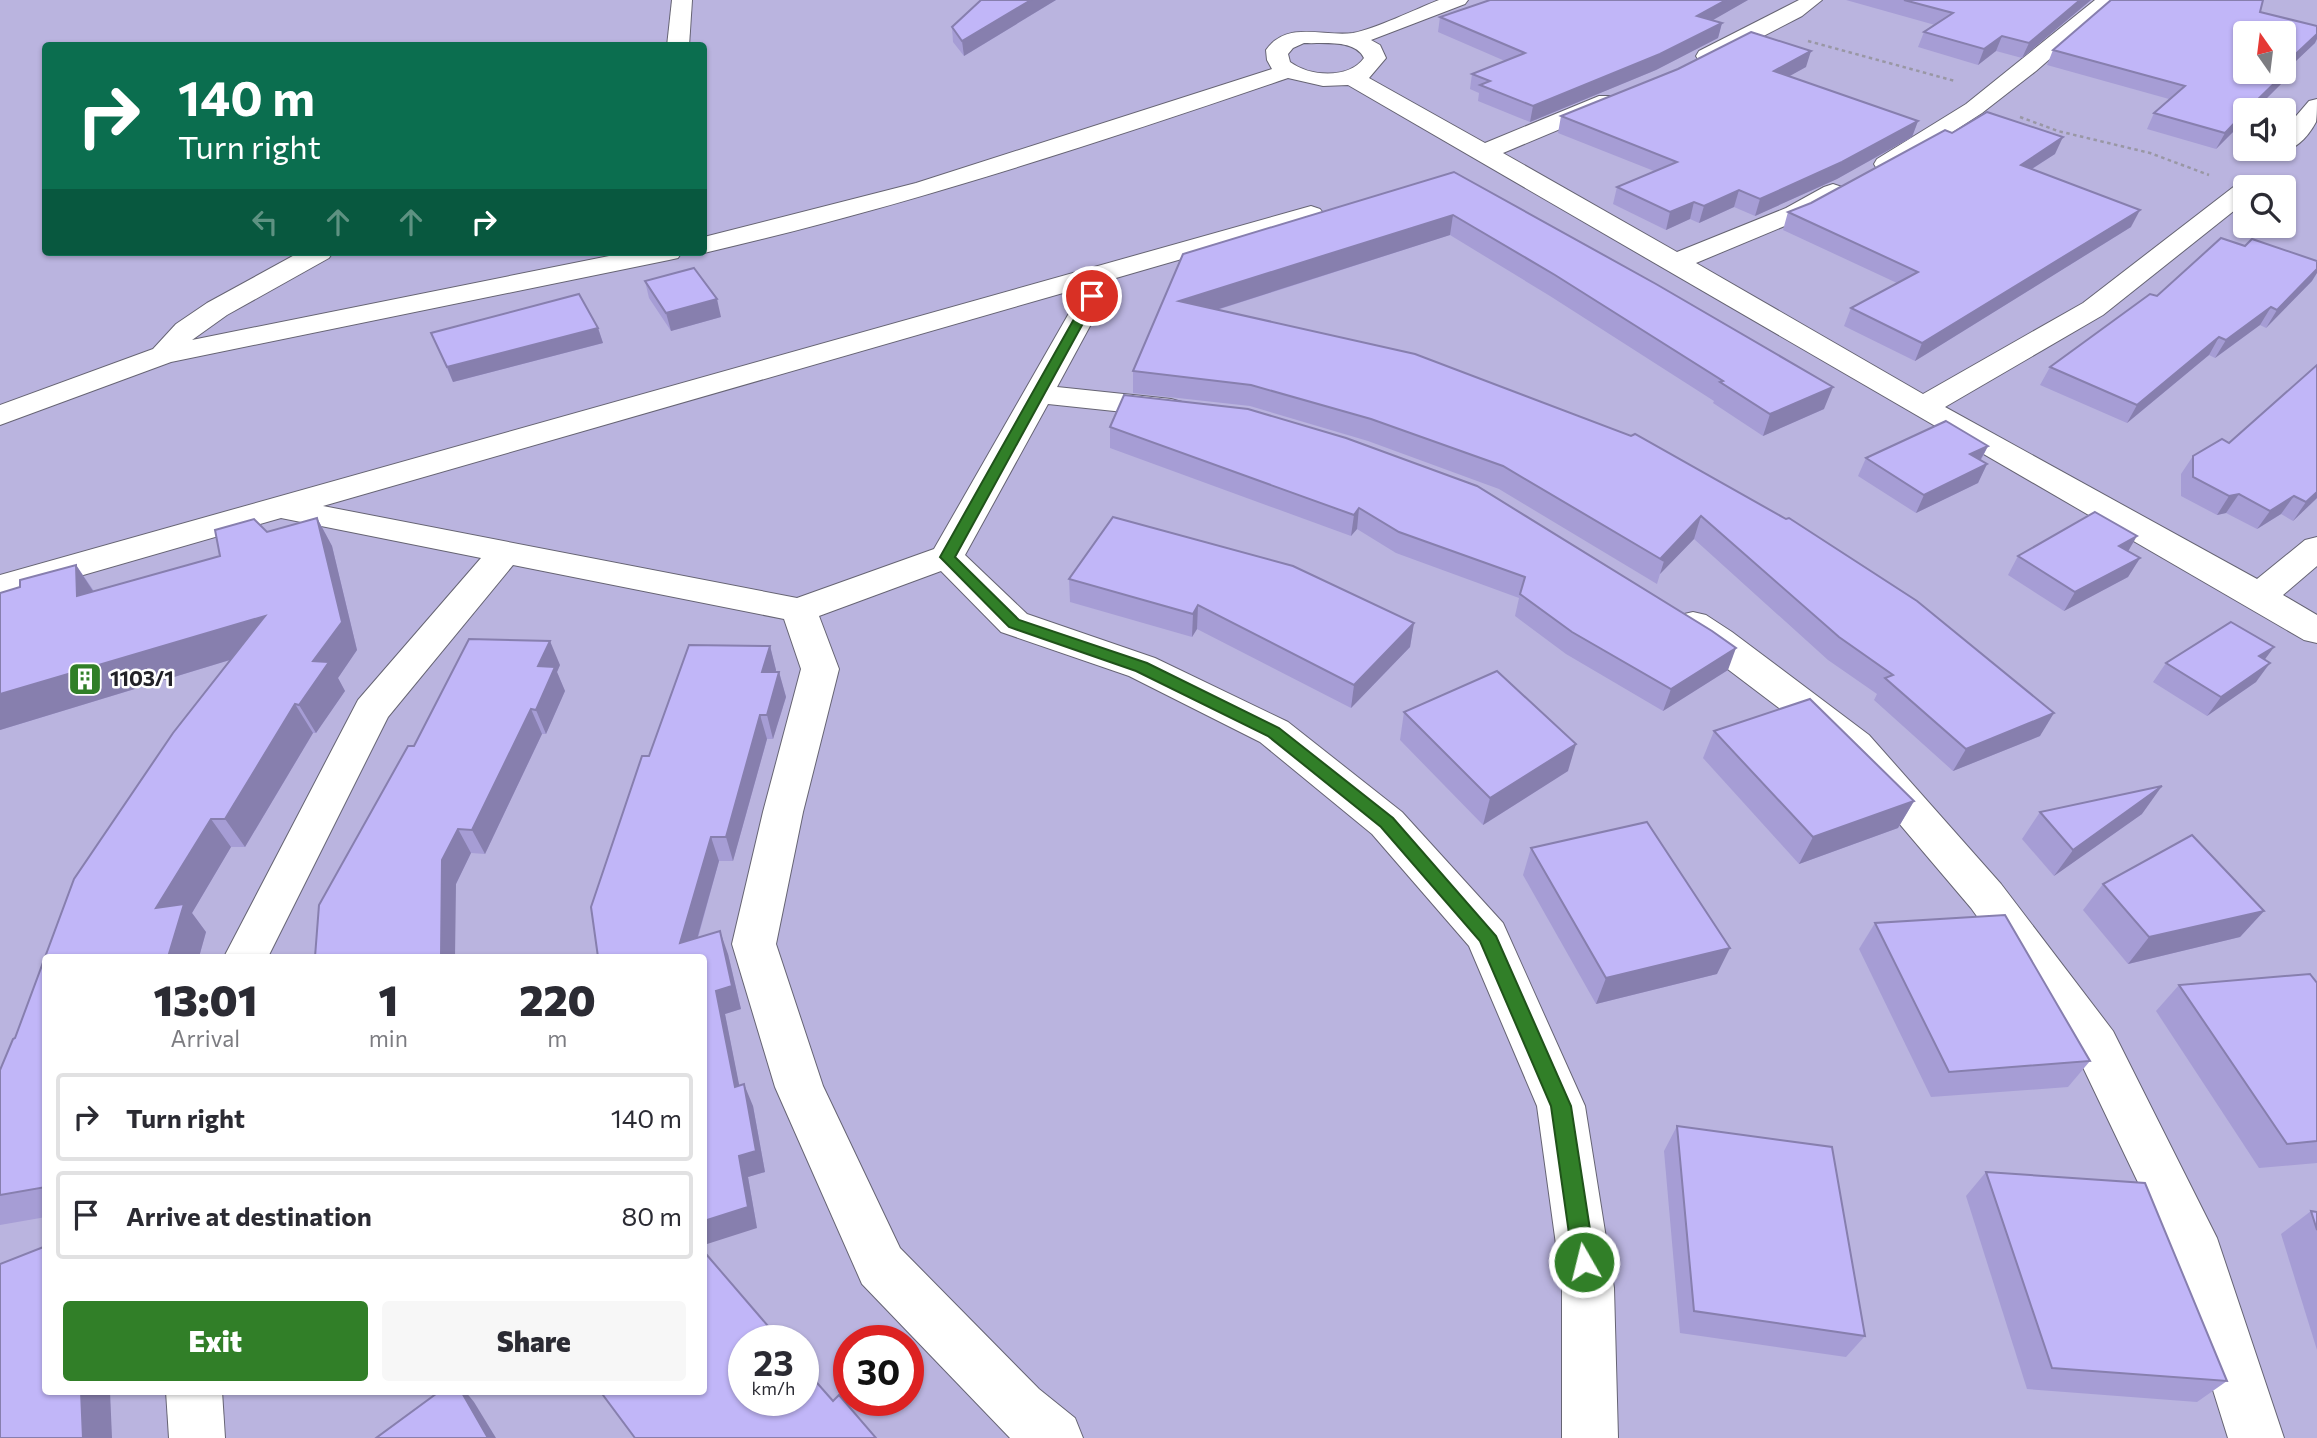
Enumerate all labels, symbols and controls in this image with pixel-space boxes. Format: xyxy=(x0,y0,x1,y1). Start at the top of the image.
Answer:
north arrow xyxy=(2233,21,2296,84)
map controls xyxy=(2233,21,2296,238)
text: 140 m xyxy=(178,66,315,126)
icon: right xyxy=(63,70,154,161)
button: sound xyxy=(2233,98,2296,161)
text: Turn right xyxy=(178,126,321,166)
button: search xyxy=(2233,175,2296,238)
icon: left xyxy=(246,203,284,241)
icon: ahead xyxy=(319,203,357,241)
icon: ahead xyxy=(392,203,430,241)
icon: right xyxy=(465,203,503,241)
pin xyxy=(1062,266,1122,326)
icon: arrive xyxy=(1073,277,1111,315)
building icon: 1103/1 xyxy=(66,660,104,698)
place label: 1103/1 xyxy=(110,665,174,690)
text: 13:01 xyxy=(153,973,257,1025)
text: 1 xyxy=(378,973,398,1025)
text: 220 xyxy=(519,973,596,1025)
text: Arrival xyxy=(171,1024,240,1052)
text: min xyxy=(369,1024,408,1052)
text: m xyxy=(547,1024,567,1052)
icon: right xyxy=(67,1098,105,1136)
text: Turn right xyxy=(126,1102,245,1133)
text: 140 m xyxy=(611,1102,682,1133)
icon: arrive xyxy=(67,1196,105,1234)
text: Arrive at destination xyxy=(126,1200,372,1231)
text: 80 m xyxy=(622,1200,682,1231)
position arrow xyxy=(1547,1225,1621,1299)
button: Exit xyxy=(63,1301,368,1381)
button: Share xyxy=(382,1301,686,1381)
speed limit sign: 30 xyxy=(833,1325,924,1416)
text: 23 xyxy=(753,1340,794,1383)
text: km/h xyxy=(752,1377,795,1399)

